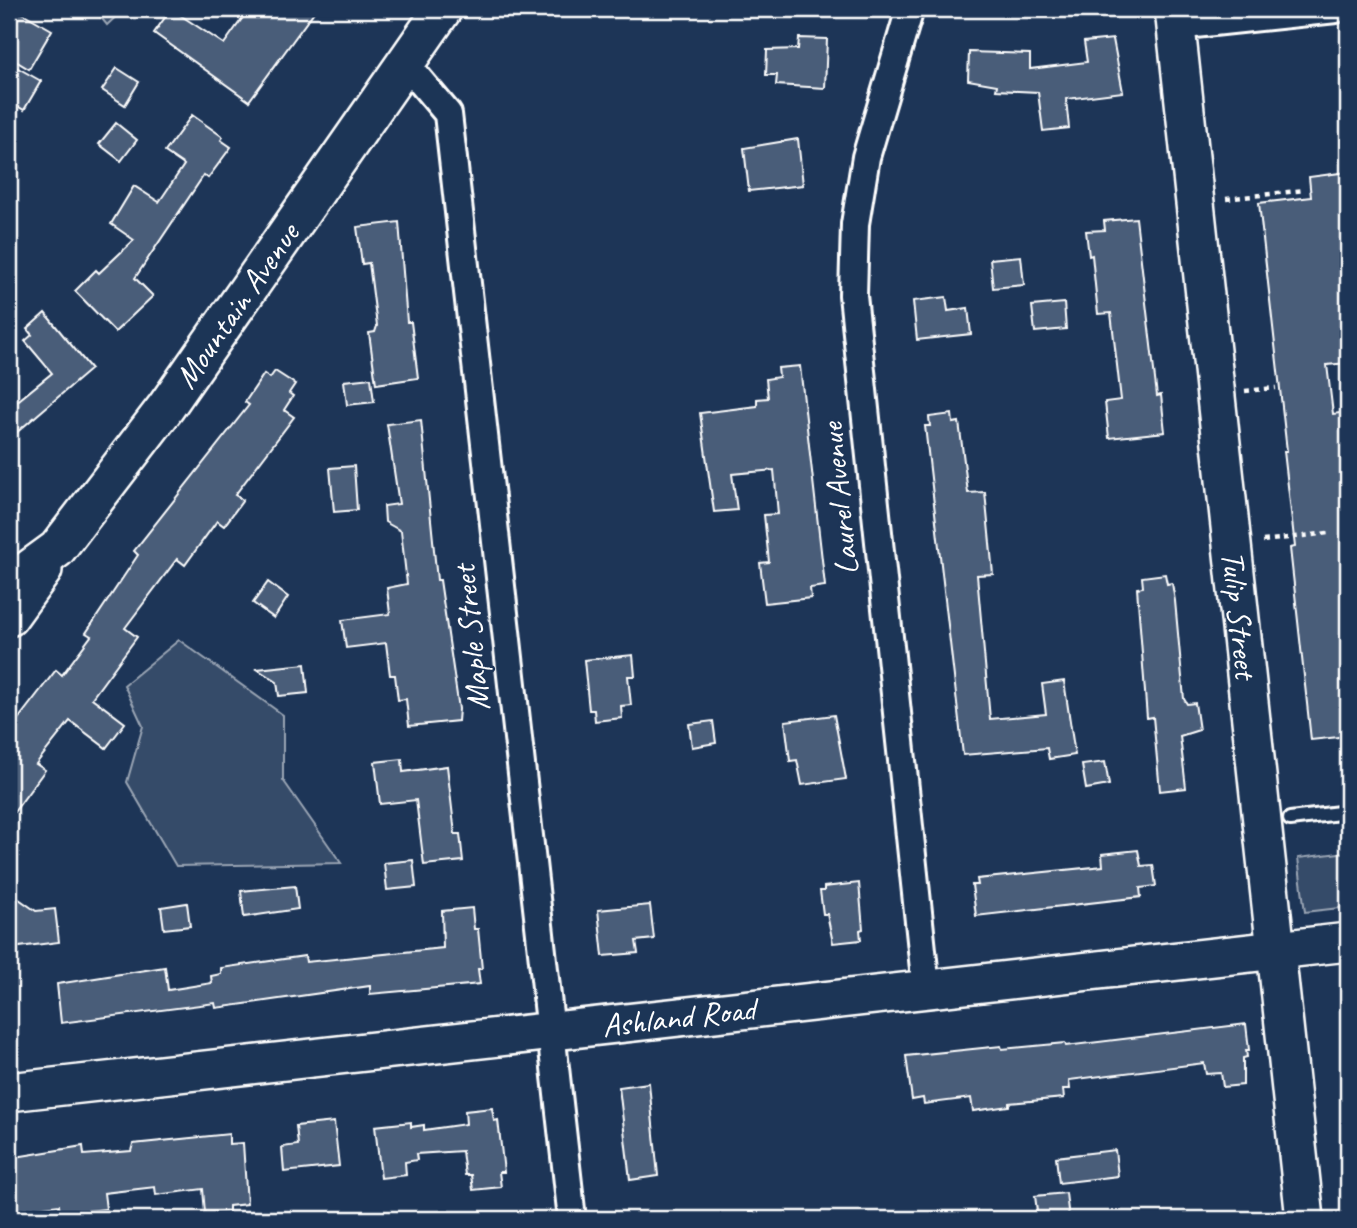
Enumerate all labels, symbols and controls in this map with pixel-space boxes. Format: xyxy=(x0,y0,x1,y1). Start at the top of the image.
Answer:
street label: Mountain Avenue xyxy=(165,213,310,396)
street label: Laurel Avenue xyxy=(810,419,868,577)
street label: Tulip Street xyxy=(1212,548,1268,684)
street label: Maple Street xyxy=(442,560,500,713)
street label: Ashland Road xyxy=(600,987,763,1046)

